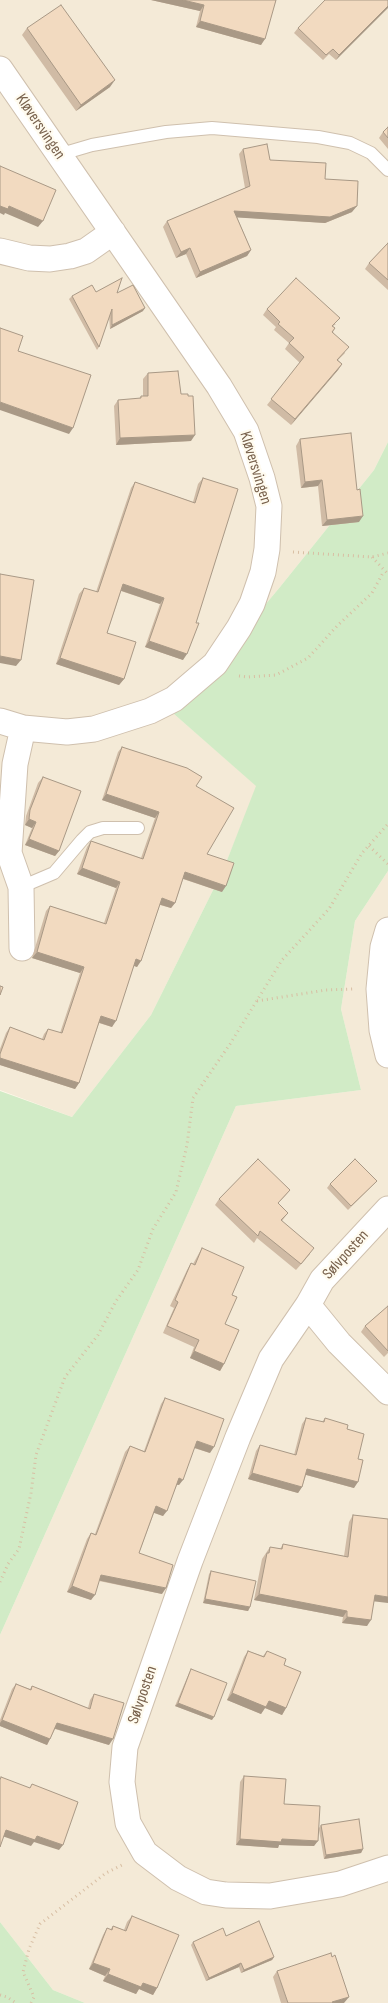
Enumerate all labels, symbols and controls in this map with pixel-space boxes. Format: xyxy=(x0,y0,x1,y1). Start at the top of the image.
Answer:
street label: Kløversvingen xyxy=(11,91,69,163)
street label: Kløversvingen xyxy=(235,429,275,507)
street label: Sølvposten xyxy=(319,1226,373,1284)
street label: Sølvposten xyxy=(124,1664,162,1726)

